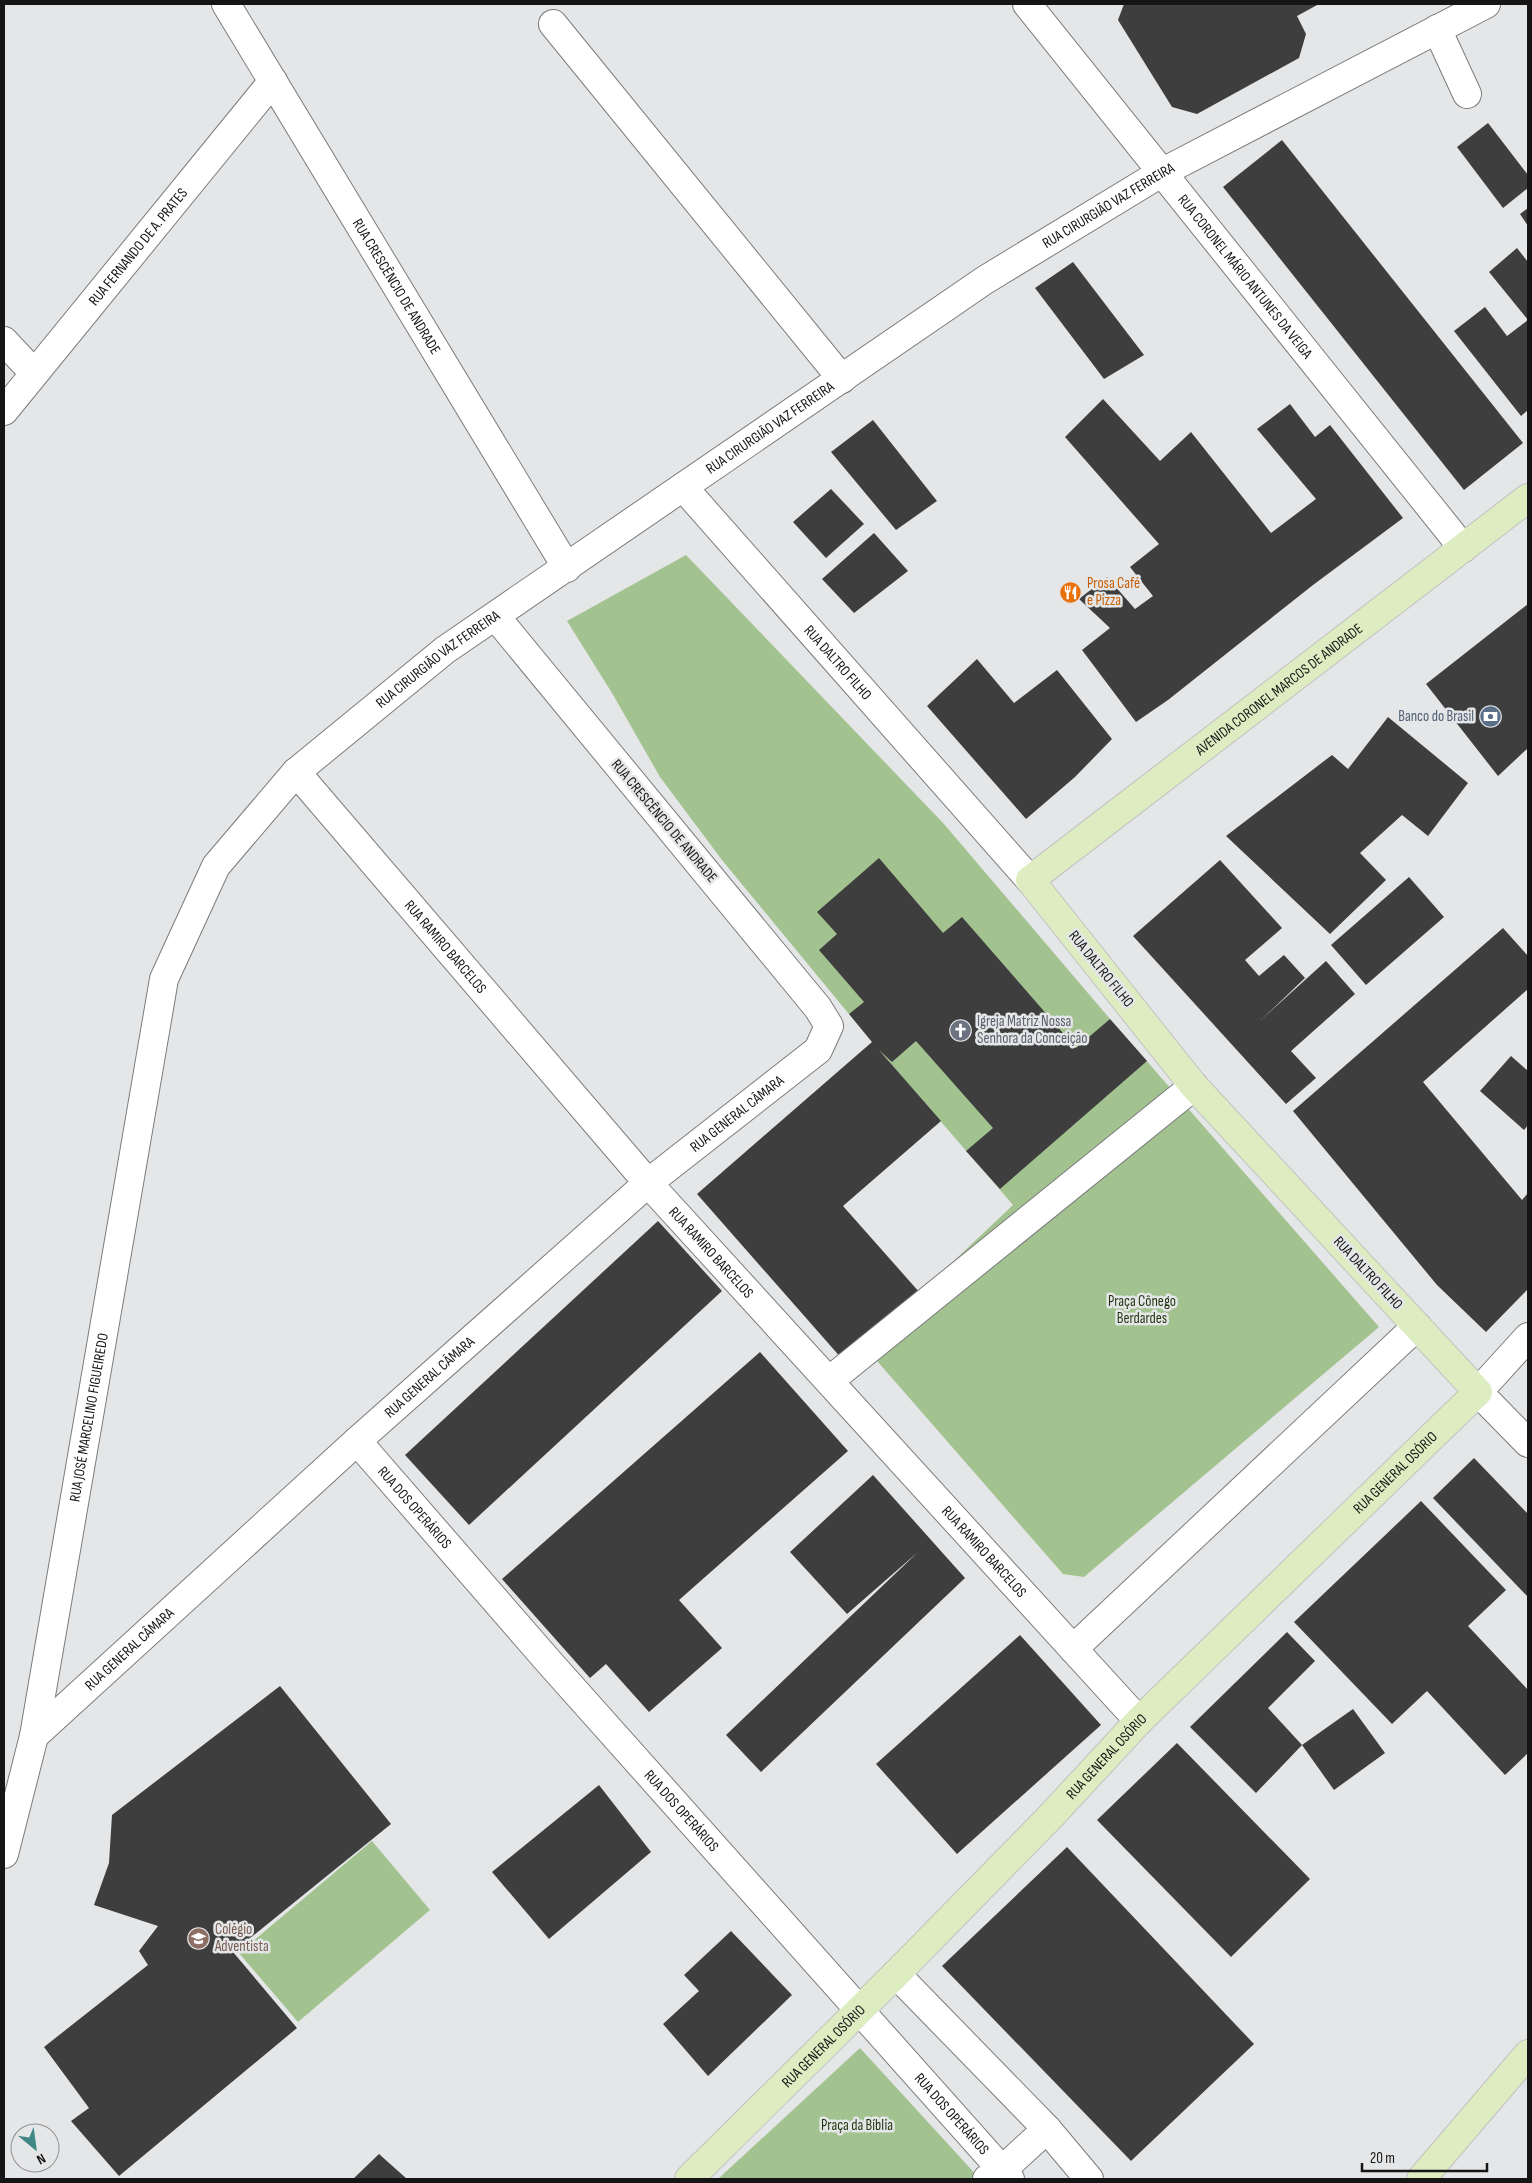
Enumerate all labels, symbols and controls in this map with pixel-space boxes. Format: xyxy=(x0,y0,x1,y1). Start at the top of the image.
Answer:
street label: RUA CIRURGIÃO VAZ FERREIRA xyxy=(1039,158,1178,252)
street label: RUA FERNANDO DE A. PRATES xyxy=(84,184,192,309)
street label: RUA CORONEL MÁRIO ANTUNES DA VEIGA xyxy=(1174,190,1317,363)
street label: RUA CRESCÊNCIO DE ANDRADE xyxy=(348,215,445,358)
street label: RUA CIRURGIÃO VAZ FERREIRA xyxy=(702,377,838,478)
place label: Prosa Café e Pizza xyxy=(1087,574,1140,610)
restaurant icon: Prosa Café e Pizza xyxy=(1059,580,1083,604)
street label: RUA CIRURGIÃO VAZ FERREIRA xyxy=(372,605,504,712)
street label: AVENIDA CORONEL MARCOS DE ANDRADE xyxy=(1191,619,1366,760)
street label: RUA DALTRO FILHO xyxy=(800,621,876,704)
bank icon: Banco do Brasil xyxy=(1478,704,1502,728)
place label: Banco do Brasil xyxy=(1398,707,1474,726)
street label: RUA CRESCÊNCIO DE ANDRADE xyxy=(607,755,721,887)
street label: RUA RAMIRO BARCELOS xyxy=(400,896,491,997)
street label: RUA DALTRO FILHO xyxy=(1064,927,1138,1011)
place label: Igreja Matriz Nossa Senhora da Conceição xyxy=(977,1012,1088,1048)
church icon: Igreja Matriz Nossa Senhora da Conceição xyxy=(949,1018,973,1042)
street label: RUA GENERAL CÂMARA xyxy=(686,1071,788,1156)
street label: RUA RAMIRO BARCELOS xyxy=(665,1203,758,1302)
street label: RUA DALTRO FILHO xyxy=(1329,1232,1407,1314)
park label: Praça Cônego Berdardes xyxy=(1108,1292,1176,1328)
street label: RUA JOSÉ MARCELINO FIGUEIREDO xyxy=(65,1331,113,1503)
street label: RUA GENERAL CÂMARA xyxy=(380,1332,479,1422)
street label: RUA GENERAL OSÓRIO xyxy=(1349,1427,1441,1518)
street label: RUA DOS OPERÁRIOS xyxy=(374,1462,456,1553)
street label: RUA RAMIRO BARCELOS xyxy=(938,1502,1031,1601)
street label: RUA GENERAL CÂMARA xyxy=(81,1603,178,1694)
street label: RUA GENERAL OSÓRIO xyxy=(1062,1709,1151,1803)
street label: RUA DOS OPERÁRIOS xyxy=(640,1766,723,1856)
place label: Colégio Adventista xyxy=(214,1920,269,1956)
school or university icon: Colégio Adventista xyxy=(187,1926,211,1950)
street label: RUA GENERAL OSÓRIO xyxy=(777,2000,869,2092)
street label: RUA DOS OPERÁRIOS xyxy=(910,2069,993,2159)
park label: Praça da Bíblia xyxy=(821,2116,893,2135)
north arrow xyxy=(10,2123,60,2173)
scale bar xyxy=(1362,2140,1487,2172)
text: 20 m xyxy=(1370,2149,1395,2168)
text: N xyxy=(34,2150,48,2168)

